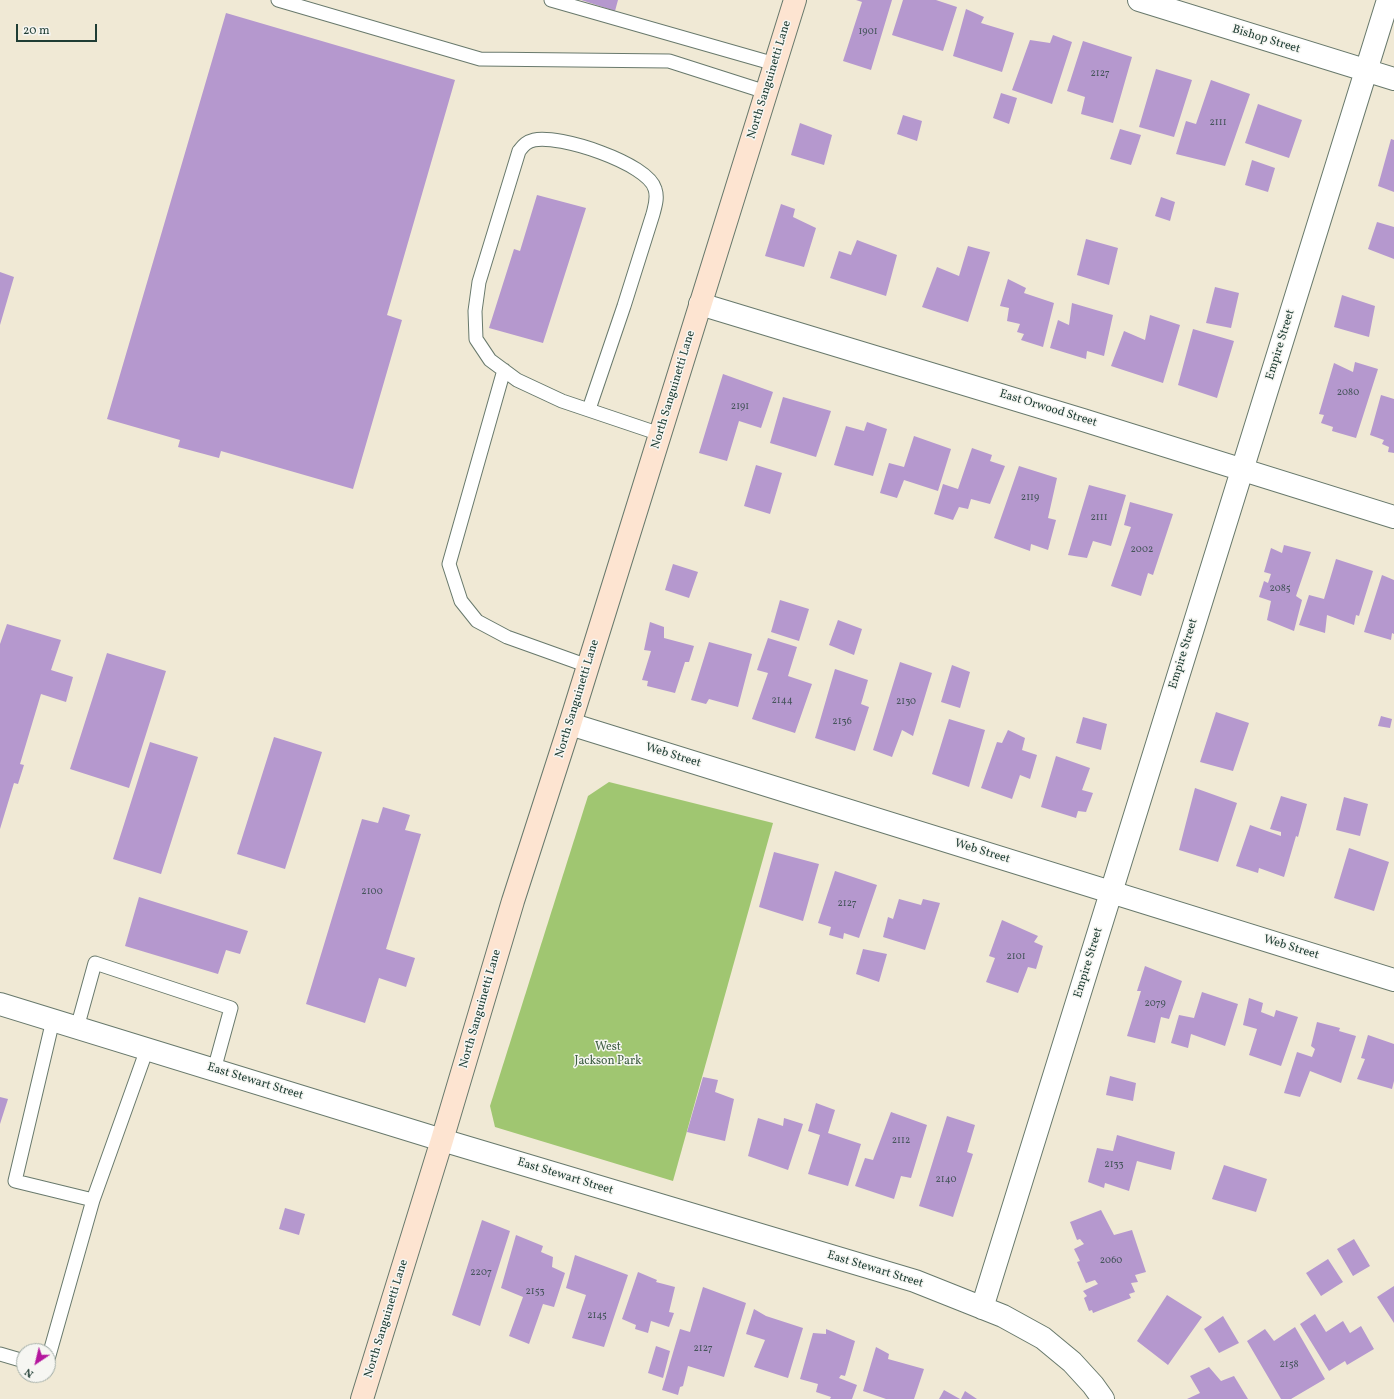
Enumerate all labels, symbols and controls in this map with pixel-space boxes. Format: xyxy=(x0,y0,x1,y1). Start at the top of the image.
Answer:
scale bar xyxy=(18,16,99,42)
street label: North Sanguinetti Lane xyxy=(745,19,795,141)
text: 20 m xyxy=(23,23,50,39)
street label: Bishop Street xyxy=(1230,23,1302,57)
house number: 1901 xyxy=(858,26,878,38)
house number: 2127 xyxy=(1090,68,1110,80)
house number: 2111 xyxy=(1209,117,1227,129)
street label: Empire Street xyxy=(1263,308,1299,382)
street label: North Sanguinetti Lane xyxy=(649,329,699,451)
street label: East Orwood Street xyxy=(997,387,1099,431)
house number: 2080 xyxy=(1337,387,1359,399)
house number: 2191 xyxy=(731,401,749,413)
house number: 2119 xyxy=(1021,492,1039,504)
house number: 2111 xyxy=(1090,512,1108,524)
house number: 2002 xyxy=(1131,544,1153,556)
house number: 2085 xyxy=(1269,583,1291,595)
street label: Empire Street xyxy=(1166,617,1202,691)
street label: North Sanguinetti Lane xyxy=(553,638,603,760)
house number: 2144 xyxy=(771,695,793,707)
house number: 2130 xyxy=(896,696,916,708)
house number: 2136 xyxy=(832,716,852,728)
street label: Web Street xyxy=(644,741,702,771)
street label: Web Street xyxy=(953,837,1011,867)
house number: 2100 xyxy=(361,886,383,898)
house number: 2127 xyxy=(837,898,857,910)
street label: Empire Street xyxy=(1071,926,1107,1000)
street label: Web Street xyxy=(1262,933,1320,963)
street label: North Sanguinetti Lane xyxy=(457,948,505,1070)
house number: 2101 xyxy=(1006,951,1026,963)
house number: 2079 xyxy=(1144,998,1166,1010)
park label: West Jackson Park xyxy=(574,1041,642,1069)
street label: East Stewart Street xyxy=(205,1061,305,1103)
house number: 2112 xyxy=(892,1135,910,1147)
street label: East Stewart Street xyxy=(515,1156,615,1198)
house number: 2133 xyxy=(1104,1159,1124,1171)
house number: 2140 xyxy=(935,1174,957,1186)
street label: East Stewart Street xyxy=(825,1249,925,1291)
house number: 2060 xyxy=(1100,1255,1122,1267)
street label: North Sanguinetti Lane xyxy=(362,1258,412,1380)
house number: 2207 xyxy=(470,1267,492,1279)
house number: 2153 xyxy=(525,1286,545,1298)
house number: 2145 xyxy=(587,1310,607,1322)
north arrow xyxy=(16,1343,56,1383)
house number: 2127 xyxy=(693,1343,713,1355)
house number: 2158 xyxy=(1279,1359,1299,1371)
text: N xyxy=(22,1364,37,1381)

